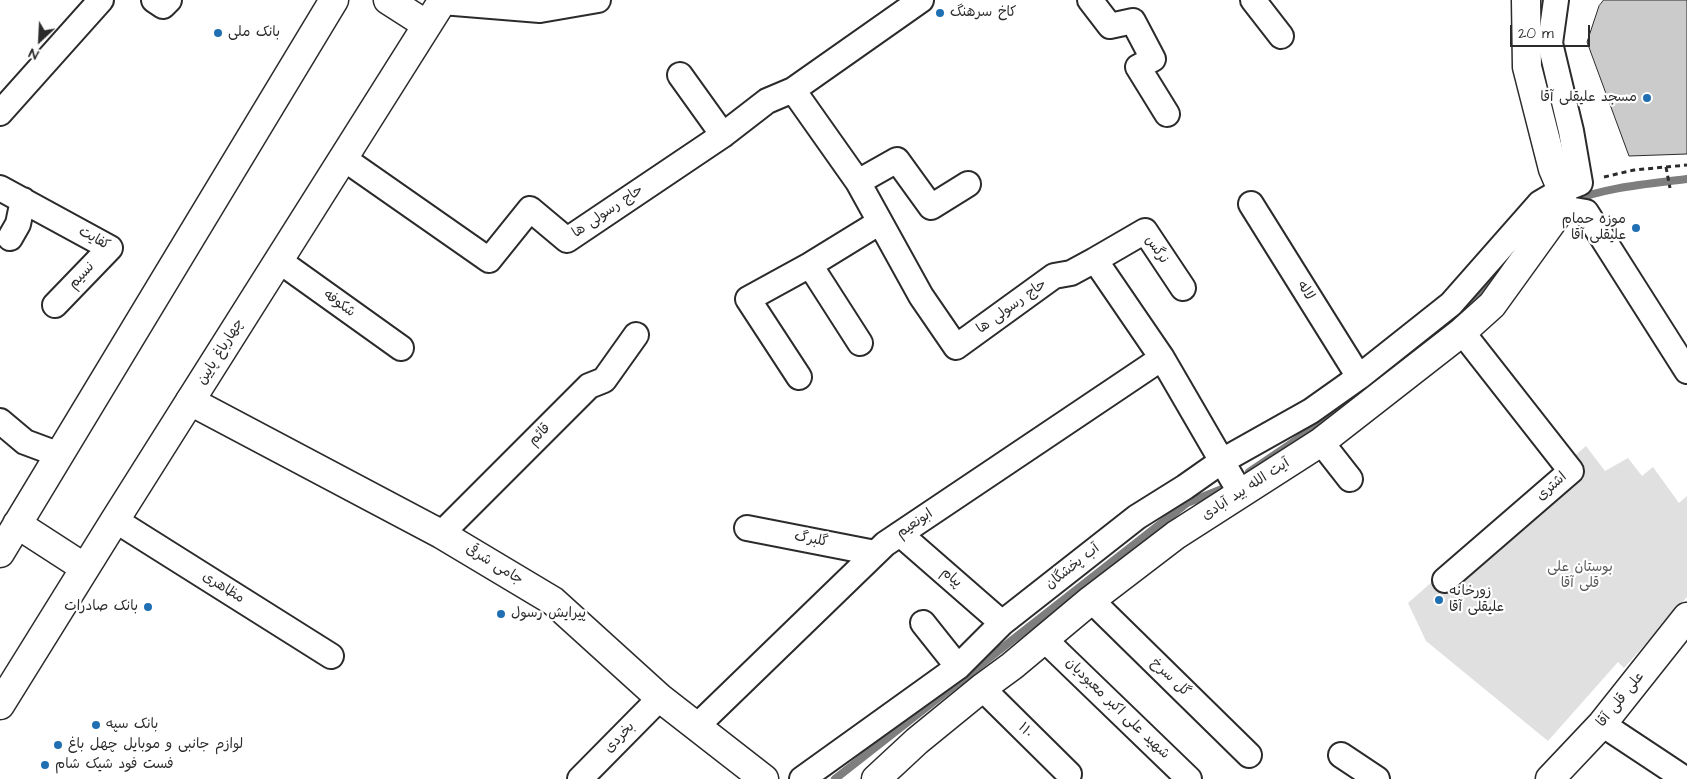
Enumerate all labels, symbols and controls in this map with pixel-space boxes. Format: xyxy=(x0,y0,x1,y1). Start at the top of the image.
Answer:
place label: کاخ سرهنگ xyxy=(950,5,1016,21)
marker: کاخ سرهنگ xyxy=(934,7,946,19)
north arrow xyxy=(15,15,65,65)
scale bar xyxy=(1512,15,1592,47)
text: 20 m xyxy=(1518,23,1554,44)
place label: بانک ملی xyxy=(228,25,280,41)
marker: بانک ملی xyxy=(212,27,224,39)
text: N xyxy=(25,43,42,65)
place label: مسجد علیقلی آقا xyxy=(1540,90,1637,106)
marker: مسجد علیقلی آقا xyxy=(1641,92,1653,104)
street label: حاج رسولی ها xyxy=(569,182,647,242)
place label: موزه حمام علیقلی آقا xyxy=(1562,212,1626,244)
marker: موزه حمام علیقلی آقا xyxy=(1630,222,1642,234)
street label: کفایت xyxy=(75,224,113,254)
street label: نرگس xyxy=(1140,233,1172,267)
street label: نسیم xyxy=(65,259,99,293)
street label: حاج رسولی ها xyxy=(974,276,1050,338)
street label: لاله xyxy=(1293,278,1317,304)
street label: شکوفه xyxy=(320,287,358,321)
street label: چهارباغ پایین xyxy=(194,316,248,388)
street label: قائم xyxy=(525,420,555,450)
street label: آیت الله بید آبادی xyxy=(1199,455,1293,525)
street label: اشتری xyxy=(1533,469,1571,505)
street label: ابونعیم xyxy=(894,506,936,542)
street label: گلبرگ xyxy=(793,529,829,551)
street label: جامی شرقی xyxy=(462,541,526,589)
street label: آب پخشگان xyxy=(1043,541,1103,593)
park label: بوستان علی قلی آقا xyxy=(1547,560,1613,592)
street label: پیام xyxy=(937,564,965,592)
street label: مظاهری xyxy=(199,569,247,607)
place label: زورخانه علیقلی آقا xyxy=(1449,584,1504,616)
marker: زورخانه علیقلی آقا xyxy=(1433,594,1445,606)
place label: بانک صادرات xyxy=(64,599,138,615)
marker: بانک صادرات xyxy=(142,601,154,613)
place label: پیرایش رسول xyxy=(511,606,586,622)
marker: پیرایش رسول xyxy=(495,608,507,620)
street label: شهید علی اکبر معبودیان xyxy=(1061,655,1173,763)
street label: گل سرخ xyxy=(1147,655,1193,701)
street label: علی قلی آقا xyxy=(1594,669,1648,731)
place label: بانک سپه xyxy=(106,717,158,733)
marker: بانک سپه xyxy=(90,719,102,731)
street label: بخردی xyxy=(601,719,639,757)
street label: ۱۱۰ xyxy=(1014,720,1036,742)
place label: لوازم جانبی و موبایل چهل باغ xyxy=(68,737,243,753)
marker: لوازم جانبی و موبایل چهل باغ xyxy=(52,739,64,751)
place label: فست فود شیک شام xyxy=(55,757,174,773)
marker: فست فود شیک شام xyxy=(39,759,51,771)

